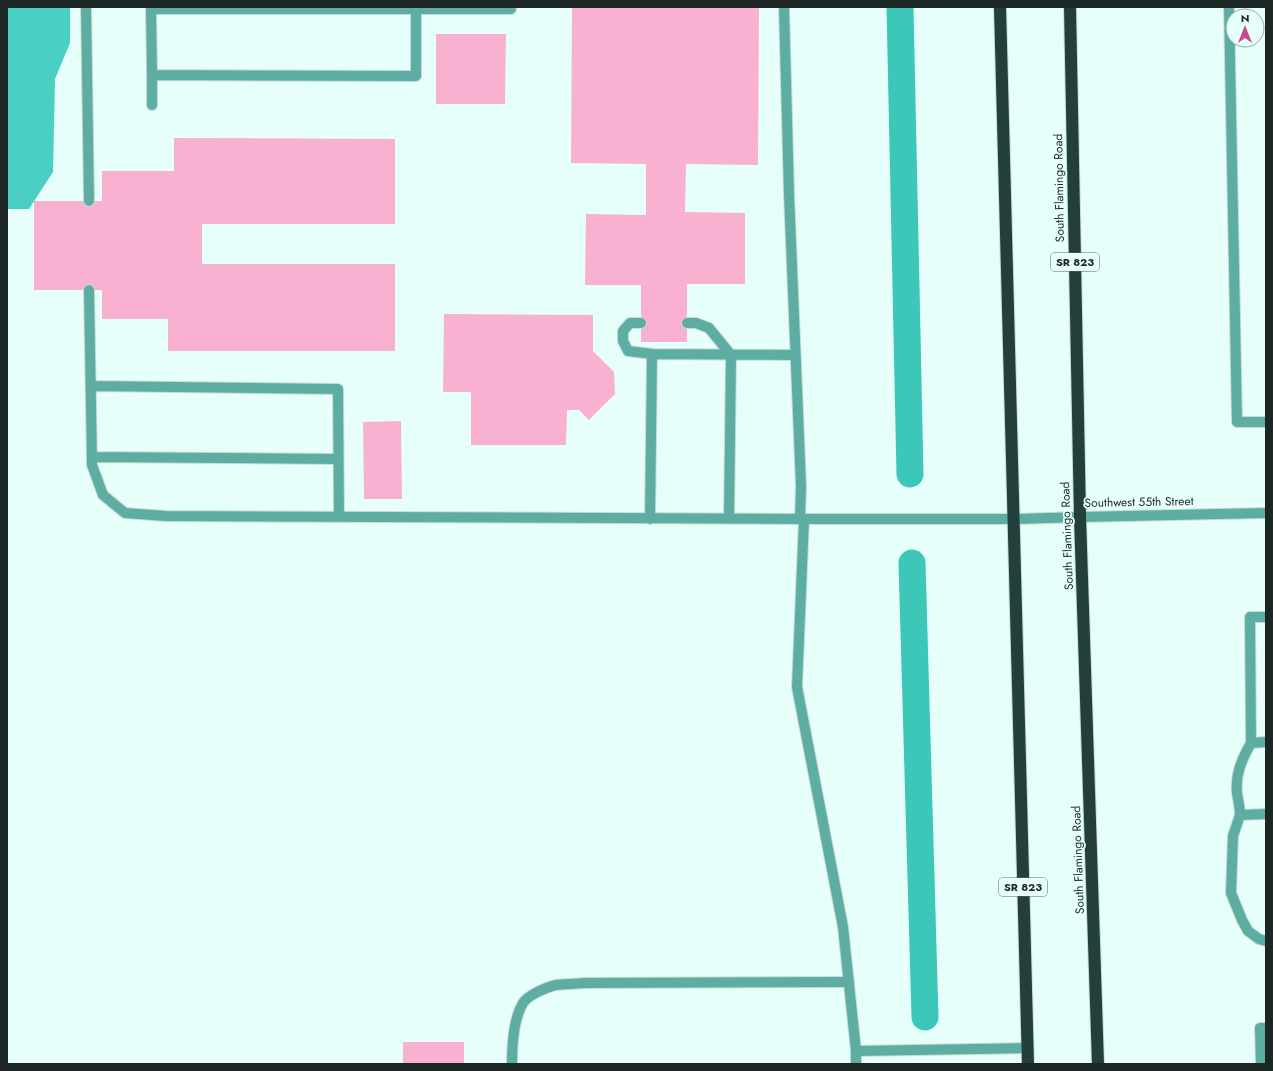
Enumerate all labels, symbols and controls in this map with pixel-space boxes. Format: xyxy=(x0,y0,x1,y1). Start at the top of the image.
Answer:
north arrow xyxy=(1225,8,1265,48)
text: N xyxy=(1241,10,1249,26)
street label: South Flamingo Road xyxy=(1049,134,1069,242)
road number: SR 823 xyxy=(1051,253,1099,271)
street label: South Flamingo Road xyxy=(1056,482,1078,590)
street label: Southwest 55th Street xyxy=(1084,492,1194,512)
street label: South Flamingo Road xyxy=(1067,806,1089,914)
road number: SR 823 xyxy=(999,878,1047,896)

